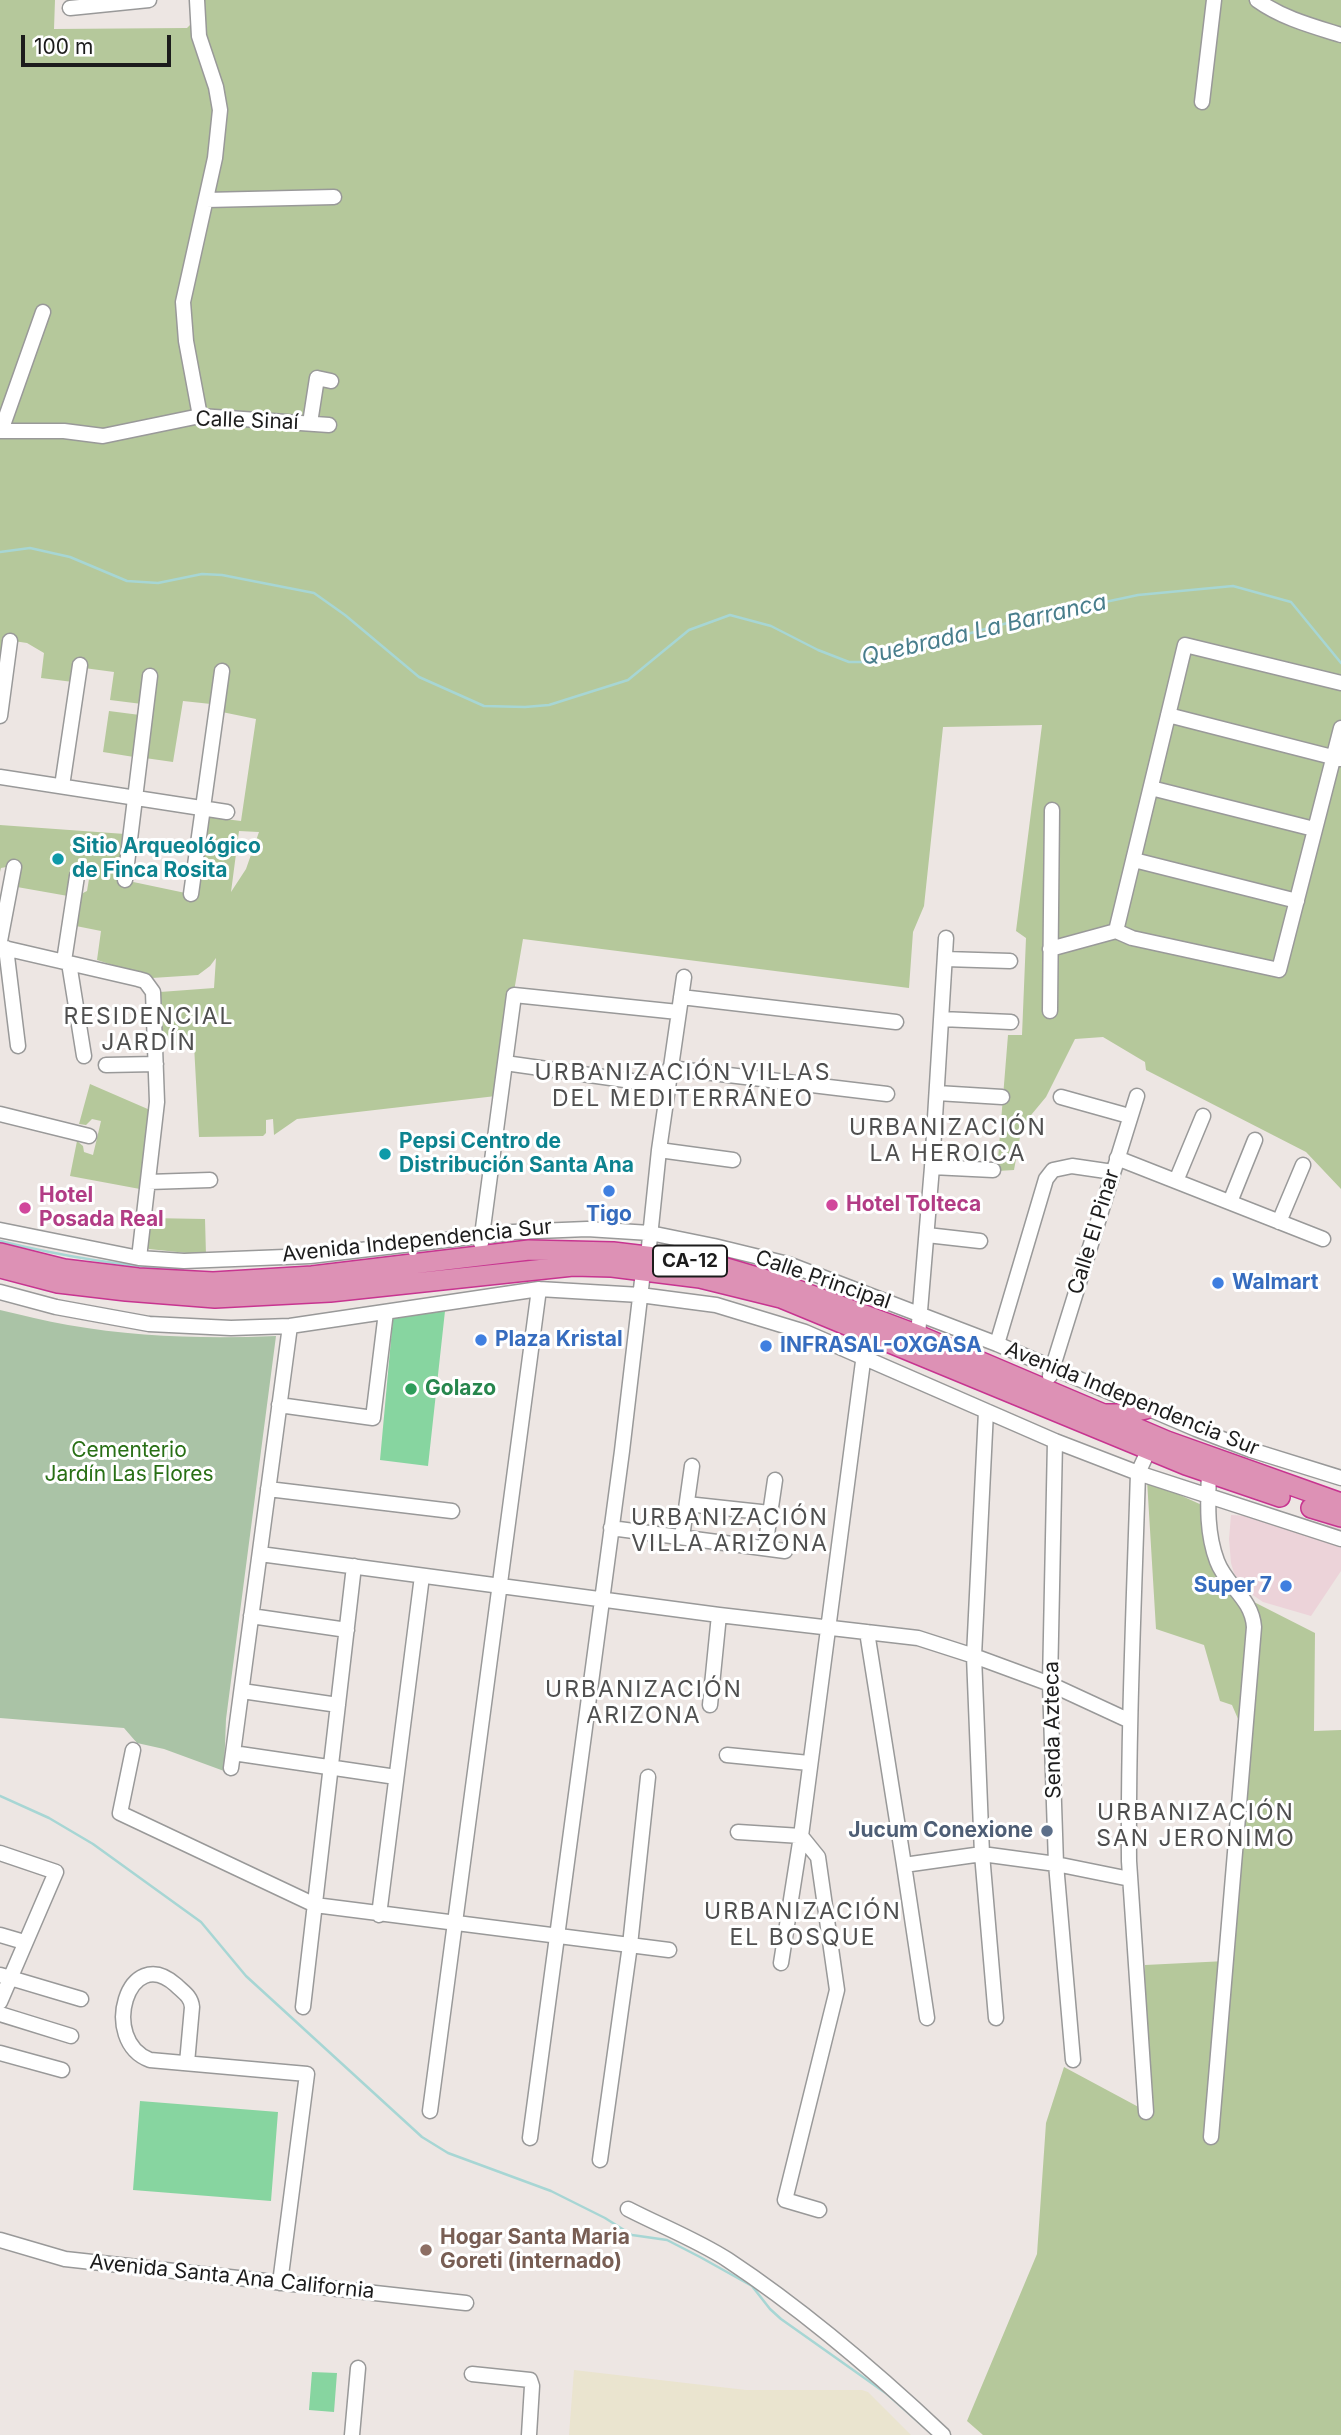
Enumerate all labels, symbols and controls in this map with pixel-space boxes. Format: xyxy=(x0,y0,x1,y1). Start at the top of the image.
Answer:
scale bar xyxy=(24,21,175,65)
text: 100 m xyxy=(34,34,93,59)
street label: Calle Sinaí xyxy=(195,407,299,435)
water label: Quebrada La Barranca xyxy=(859,588,1109,672)
place label: Sitio Arqueológico de Finca Rosita xyxy=(72,834,261,884)
marker: Sitio Arqueológico de Finca Rosita xyxy=(50,851,66,867)
district label: RESIDENCIAL JARDÍN xyxy=(65,1003,233,1057)
district label: URBANIZACIÓN VILLAS DEL MEDITERRÁNEO xyxy=(537,1059,829,1113)
district label: URBANIZACIÓN LA HEROICA xyxy=(851,1114,1045,1168)
place label: Pepsi Centro de Distribución Santa Ana xyxy=(399,1129,634,1179)
marker: Pepsi Centro de Distribución Santa Ana xyxy=(377,1146,393,1162)
street label: Calle El Pinar xyxy=(1063,1166,1125,1298)
place label: Hotel Posada Real xyxy=(39,1183,164,1233)
marker: Tigo xyxy=(601,1183,617,1199)
place label: Hotel Tolteca xyxy=(846,1192,981,1218)
marker: Hotel Tolteca xyxy=(824,1197,840,1213)
marker: Hotel Posada Real xyxy=(17,1200,33,1216)
place label: Tigo xyxy=(586,1202,632,1228)
street label: Avenida Independencia Sur xyxy=(281,1214,553,1268)
street label: Calle Principal xyxy=(752,1245,894,1315)
road number: CA-12 xyxy=(653,1246,727,1276)
place label: Walmart xyxy=(1232,1270,1318,1296)
marker: Walmart xyxy=(1210,1275,1226,1291)
place label: Plaza Kristal xyxy=(495,1327,623,1353)
marker: Plaza Kristal xyxy=(473,1332,489,1348)
place label: INFRASAL-OXGASA xyxy=(780,1333,982,1359)
street label: Avenida Independencia Sur xyxy=(1001,1336,1263,1462)
marker: INFRASAL-OXGASA xyxy=(758,1338,774,1354)
place label: Golazo xyxy=(425,1376,496,1402)
marker: Golazo xyxy=(403,1381,419,1397)
park label: Cementerio Jardín Las Flores xyxy=(44,1438,214,1488)
district label: URBANIZACIÓN VILLA ARIZONA xyxy=(633,1504,827,1558)
place label: Super 7 xyxy=(1194,1573,1272,1599)
marker: Super 7 xyxy=(1278,1578,1294,1594)
street label: Senda Azteca xyxy=(1039,1661,1067,1799)
district label: URBANIZACIÓN ARIZONA xyxy=(547,1676,741,1730)
district label: URBANIZACIÓN SAN JERONIMO xyxy=(1098,1799,1294,1853)
place label: Jucum Conexione xyxy=(848,1818,1033,1844)
marker: Jucum Conexione xyxy=(1039,1823,1055,1839)
district label: URBANIZACIÓN EL BOSQUE xyxy=(706,1898,900,1952)
place label: Hogar Santa Maria Goreti (internado) xyxy=(440,2225,630,2275)
marker: Hogar Santa Maria Goreti (internado) xyxy=(418,2242,434,2258)
street label: Avenida Santa Ana California xyxy=(88,2250,376,2304)

